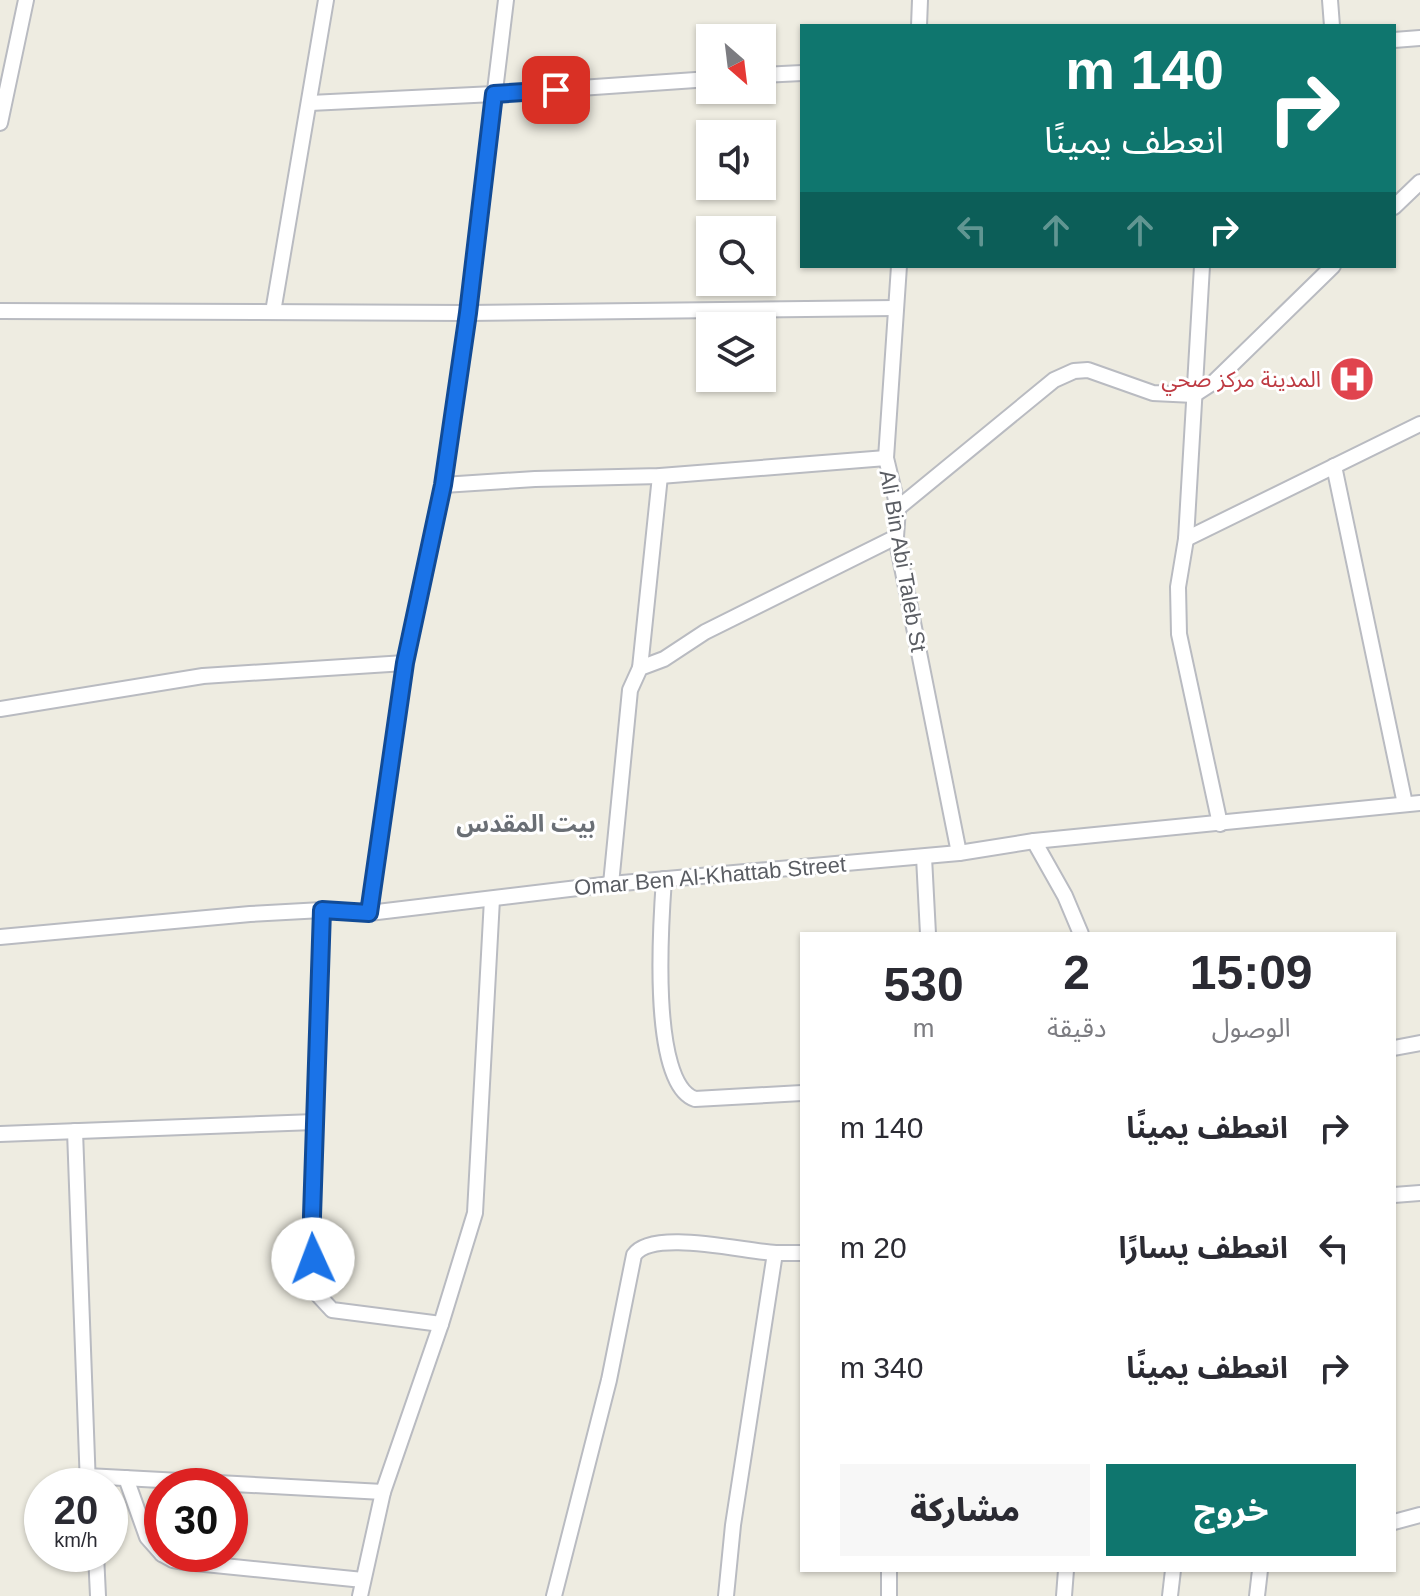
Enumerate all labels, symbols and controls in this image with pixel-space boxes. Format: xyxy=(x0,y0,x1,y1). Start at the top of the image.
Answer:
north arrow xyxy=(696,24,776,104)
map controls xyxy=(696,24,776,392)
text: 140 m xyxy=(1065,38,1224,101)
pin xyxy=(522,56,590,124)
icon: right xyxy=(1252,56,1356,160)
icon: arrive xyxy=(534,68,578,112)
button: sound xyxy=(696,120,776,200)
text: انعطف يمينًا xyxy=(1044,120,1224,161)
icon: left xyxy=(950,208,994,252)
icon: ahead xyxy=(1034,208,1078,252)
icon: ahead xyxy=(1118,208,1162,252)
icon: right xyxy=(1202,208,1246,252)
button: search xyxy=(696,216,776,296)
button: layers xyxy=(696,312,776,392)
hospital icon: المدينة مركز صحي xyxy=(1328,355,1376,403)
place label: المدينة مركز صحي xyxy=(1161,367,1321,396)
street label: Ali Bin Abi Taleb St xyxy=(875,468,931,654)
district label: بيت المقدس xyxy=(456,810,596,838)
street label: Omar Ben Al-Khattab Street xyxy=(573,852,847,900)
text: 2 xyxy=(1063,946,1090,999)
text: 15:09 xyxy=(1190,946,1313,999)
text: 530 xyxy=(884,958,964,1011)
text: m xyxy=(913,1013,934,1043)
text: دقيقة xyxy=(1047,1013,1106,1043)
text: الوصول xyxy=(1212,1013,1291,1043)
icon: right xyxy=(1312,1106,1356,1150)
text: 140 m xyxy=(840,1111,923,1144)
text: انعطف يمينًا xyxy=(1126,1111,1288,1144)
position arrow xyxy=(271,1217,355,1301)
icon: left xyxy=(1312,1226,1356,1270)
text: 20 m xyxy=(840,1231,907,1264)
text: انعطف يسارًا xyxy=(1119,1231,1288,1264)
icon: right xyxy=(1312,1346,1356,1390)
text: 340 m xyxy=(840,1351,923,1384)
text: انعطف يمينًا xyxy=(1126,1351,1288,1384)
button: مشاركة xyxy=(840,1464,1090,1556)
button: خروج xyxy=(1106,1464,1356,1556)
speed limit sign: 30 xyxy=(144,1468,248,1572)
text: 20 xyxy=(54,1488,98,1532)
text: km/h xyxy=(54,1529,98,1551)

